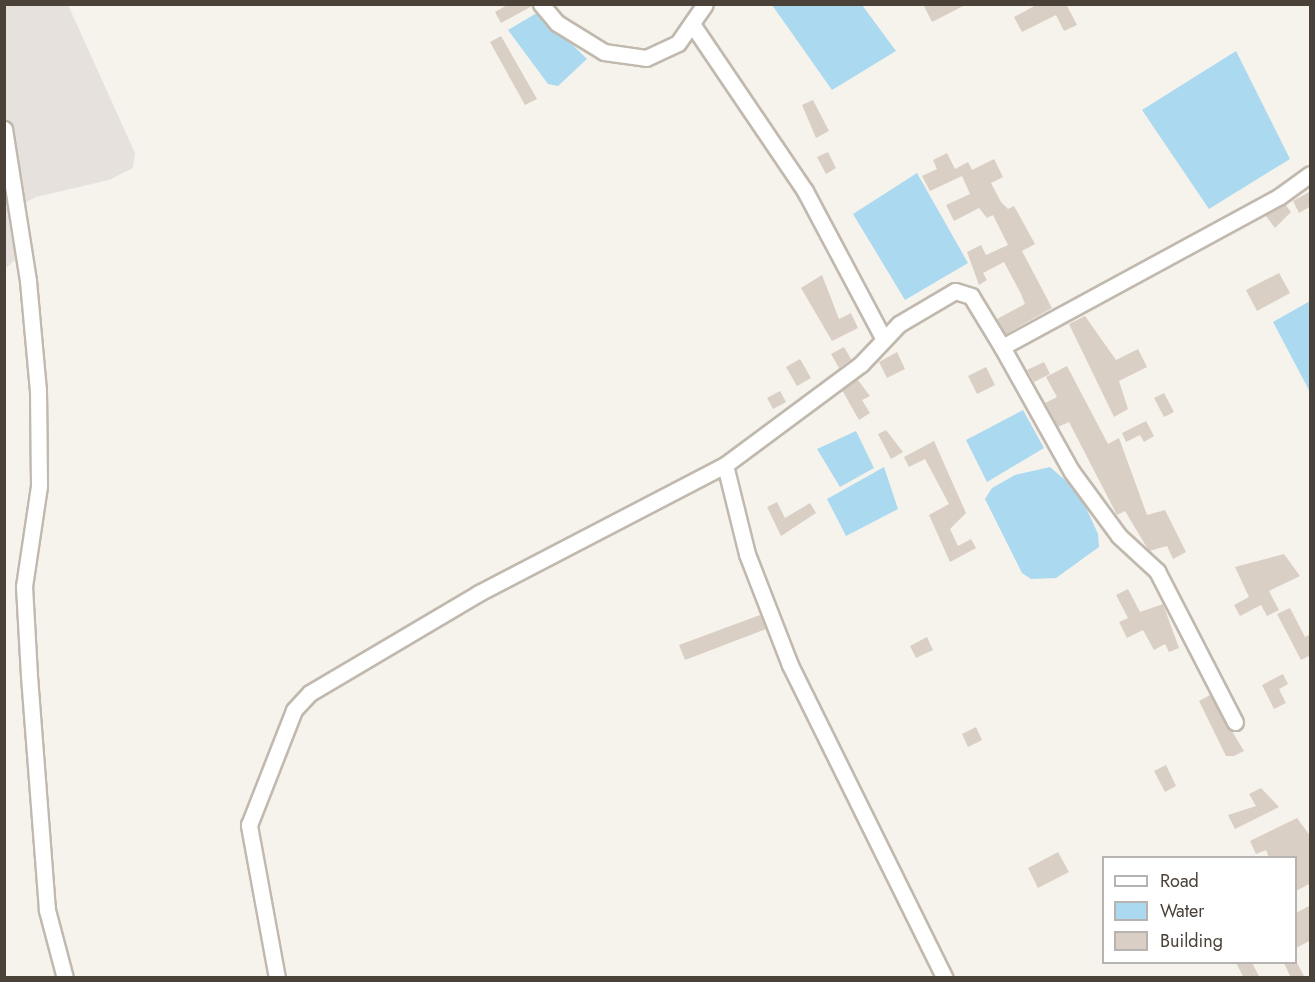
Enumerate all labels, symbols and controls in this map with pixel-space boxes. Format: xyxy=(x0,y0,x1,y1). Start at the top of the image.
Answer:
legend xyxy=(1102,856,1297,964)
text: Road xyxy=(1160,868,1199,894)
text: Water xyxy=(1160,898,1204,924)
text: Building xyxy=(1160,928,1223,954)

